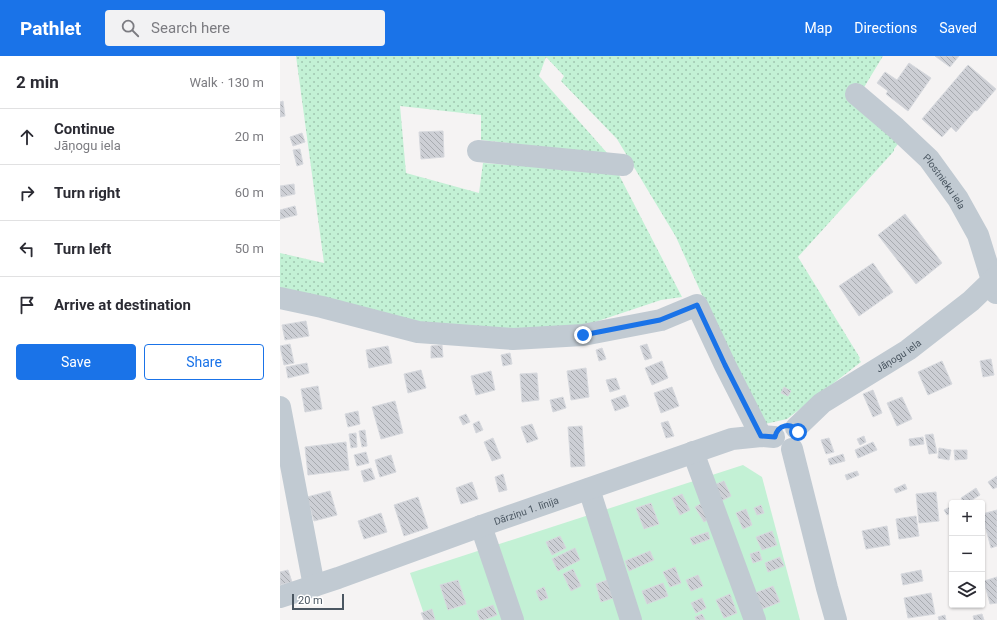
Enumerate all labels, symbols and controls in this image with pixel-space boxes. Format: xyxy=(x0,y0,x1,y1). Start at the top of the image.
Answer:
search box xyxy=(105,10,385,46)
text: Pathlet xyxy=(20,17,81,40)
icon: search xyxy=(119,17,141,39)
text: Search here xyxy=(151,19,230,37)
text: Map xyxy=(805,20,832,36)
text: Directions xyxy=(854,20,917,36)
text: Saved xyxy=(939,20,977,36)
text: 2 min xyxy=(16,72,59,92)
text: Walk · 130 m xyxy=(189,75,264,90)
text: Continue xyxy=(54,120,115,138)
icon: ahead xyxy=(16,126,38,148)
text: 20 m xyxy=(235,129,264,144)
text: Jāņogu iela xyxy=(54,138,121,153)
street label: Plostnieku iela xyxy=(921,152,967,211)
icon: right xyxy=(16,182,38,204)
text: Turn right xyxy=(54,184,120,202)
text: 60 m xyxy=(235,185,264,200)
icon: left xyxy=(16,238,38,260)
text: Turn left xyxy=(54,240,111,258)
text: 50 m xyxy=(235,241,264,256)
icon: arrive xyxy=(16,294,38,316)
text: Arrive at destination xyxy=(54,296,191,314)
route end xyxy=(574,326,592,344)
street label: Jāņogu iela xyxy=(874,337,923,374)
button: Save xyxy=(16,344,136,380)
button: Share xyxy=(144,344,264,380)
route start xyxy=(789,423,807,441)
street label: Dārziņu 1. līnija xyxy=(492,495,560,527)
map controls xyxy=(949,500,985,608)
button: + xyxy=(949,500,985,536)
button: − xyxy=(949,536,985,572)
button: layers xyxy=(949,572,985,608)
scale bar xyxy=(292,592,344,611)
text: 20 m xyxy=(298,594,323,607)

